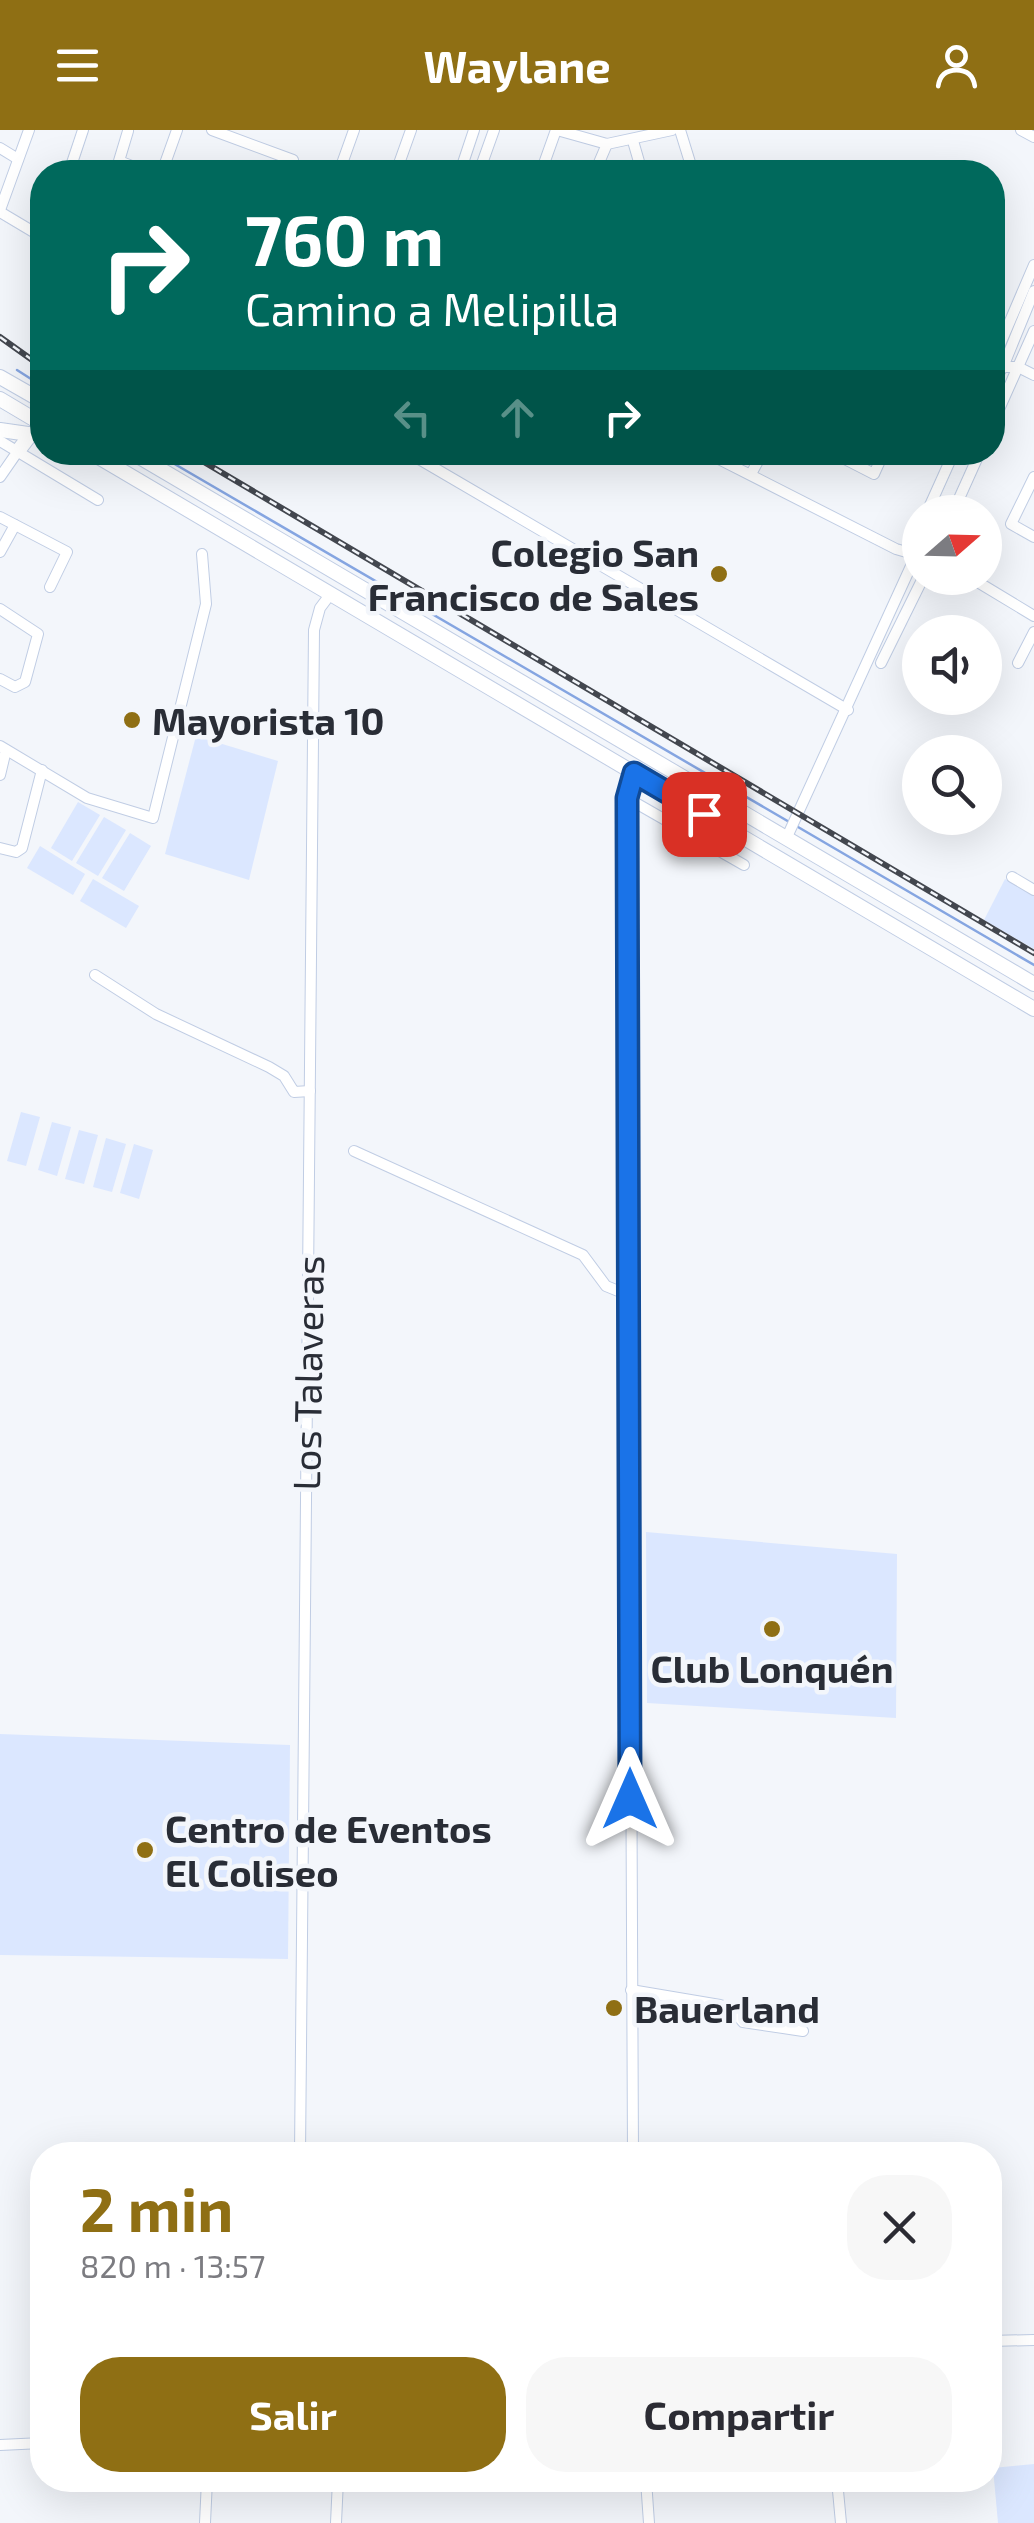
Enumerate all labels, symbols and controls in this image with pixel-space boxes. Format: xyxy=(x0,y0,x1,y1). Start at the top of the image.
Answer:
icon: menu xyxy=(50,38,105,93)
text: Waylane xyxy=(423,38,611,92)
icon: person xyxy=(929,38,984,93)
text: 760 m xyxy=(245,196,444,280)
icon: right xyxy=(80,200,210,330)
text: Camino a Melipilla xyxy=(245,281,619,335)
icon: left xyxy=(385,390,440,445)
icon: ahead xyxy=(490,390,545,445)
icon: right xyxy=(595,390,650,445)
north arrow xyxy=(902,495,1002,595)
map controls xyxy=(902,495,1002,835)
place label: Colegio San Francisco de Sales xyxy=(368,529,699,619)
marker: Colegio San Francisco de Sales xyxy=(708,563,730,585)
button: sound xyxy=(902,615,1002,715)
place label: Mayorista 10 xyxy=(152,697,385,743)
marker: Mayorista 10 xyxy=(121,709,143,731)
button: search xyxy=(902,735,1002,835)
pin xyxy=(662,772,747,857)
icon: arrive xyxy=(677,787,732,842)
street label: Los Talaveras xyxy=(282,1255,332,1491)
marker: Club Lonquén xyxy=(761,1618,783,1640)
place label: Club Lonquén xyxy=(650,1645,894,1691)
position arrow xyxy=(578,1747,682,1851)
place label: Centro de Eventos El Coliseo xyxy=(165,1805,492,1895)
marker: Centro de Eventos El Coliseo xyxy=(134,1839,156,1861)
place label: Bauerland xyxy=(634,1985,820,2031)
marker: Bauerland xyxy=(603,1997,625,2019)
text: 2 min xyxy=(80,2172,233,2244)
button: close xyxy=(847,2175,952,2280)
text: 820 m · 13:57 xyxy=(80,2246,265,2284)
button: Salir xyxy=(80,2357,506,2472)
button: Compartir xyxy=(526,2357,952,2472)

